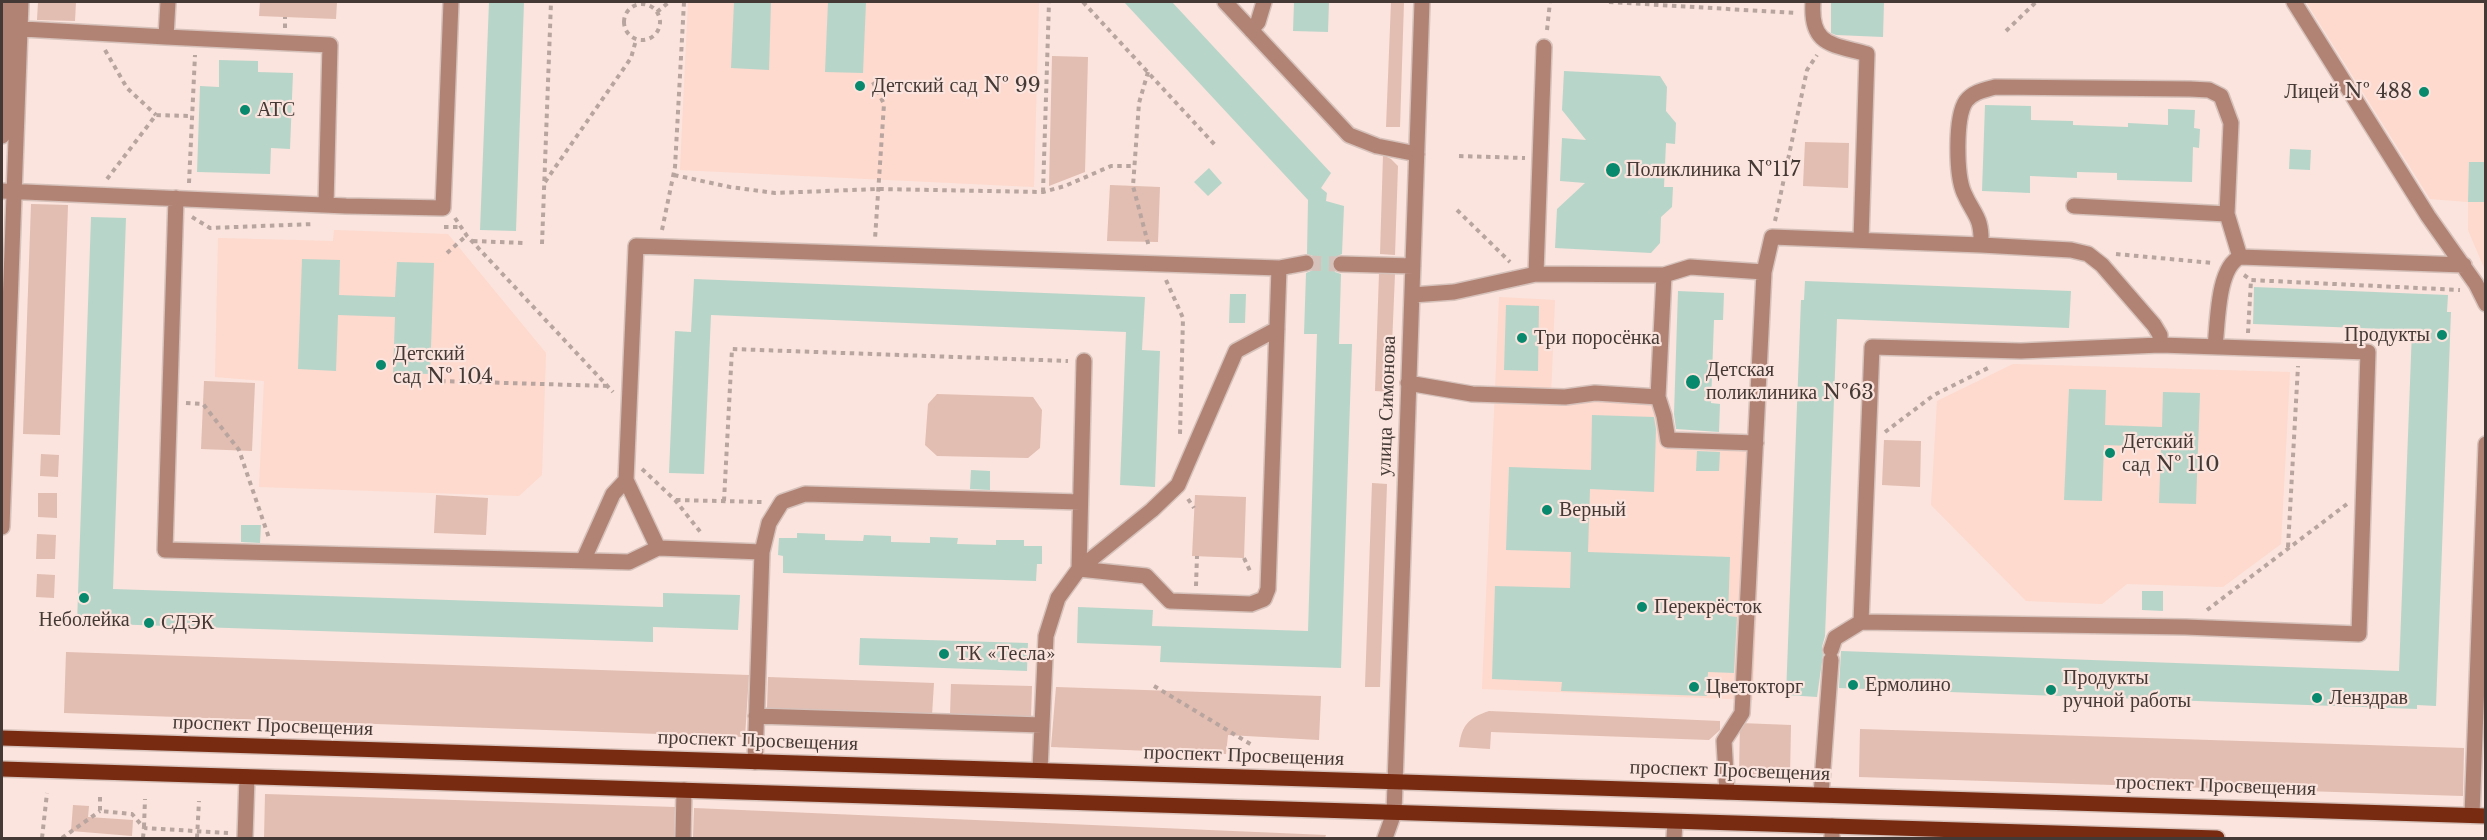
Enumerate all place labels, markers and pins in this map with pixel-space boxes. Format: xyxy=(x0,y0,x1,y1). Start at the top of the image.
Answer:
place label: Детский сад № 99 xyxy=(872,74,1041,98)
marker: Детский сад № 99 xyxy=(853,79,867,93)
place label: Лицей № 488 xyxy=(2284,80,2412,104)
marker: Лицей № 488 xyxy=(2417,85,2431,99)
place label: АТС xyxy=(257,98,295,122)
marker: АТС xyxy=(238,103,252,117)
place label: Поликлиника №117 xyxy=(1626,158,1800,182)
marker: Поликлиника №117 xyxy=(1604,161,1622,179)
place label: Продукты xyxy=(2344,323,2430,347)
place label: Три поросёнка xyxy=(1534,326,1660,350)
marker: Продукты xyxy=(2435,328,2449,342)
marker: Три поросёнка xyxy=(1515,331,1529,345)
place label: Детский сад № 104 xyxy=(393,342,493,389)
marker: Детский сад № 104 xyxy=(374,358,388,372)
place label: Детская поликлиника №63 xyxy=(1706,358,1874,405)
marker: Детская поликлиника №63 xyxy=(1684,373,1702,391)
place label: Детский сад № 110 xyxy=(2122,430,2219,477)
marker: Детский сад № 110 xyxy=(2103,446,2117,460)
place label: Верный xyxy=(1559,498,1626,522)
marker: Верный xyxy=(1540,503,1554,517)
marker: Неболейка xyxy=(77,591,91,605)
place label: Перекрёсток xyxy=(1654,595,1762,619)
marker: Перекрёсток xyxy=(1635,600,1649,614)
place label: Неболейка xyxy=(38,608,130,632)
place label: СДЭК xyxy=(161,611,214,635)
marker: СДЭК xyxy=(142,616,156,630)
place label: ТК «Тесла» xyxy=(956,642,1055,666)
marker: ТК «Тесла» xyxy=(937,647,951,661)
place label: Продукты ручной работы xyxy=(2063,666,2191,713)
place label: Ермолино xyxy=(1865,673,1951,697)
place label: Цветокторг xyxy=(1706,675,1803,699)
marker: Ермолино xyxy=(1846,678,1860,692)
marker: Цветокторг xyxy=(1687,680,1701,694)
marker: Продукты ручной работы xyxy=(2044,683,2058,697)
place label: Ленздрав xyxy=(2329,686,2408,710)
marker: Ленздрав xyxy=(2310,691,2324,705)

